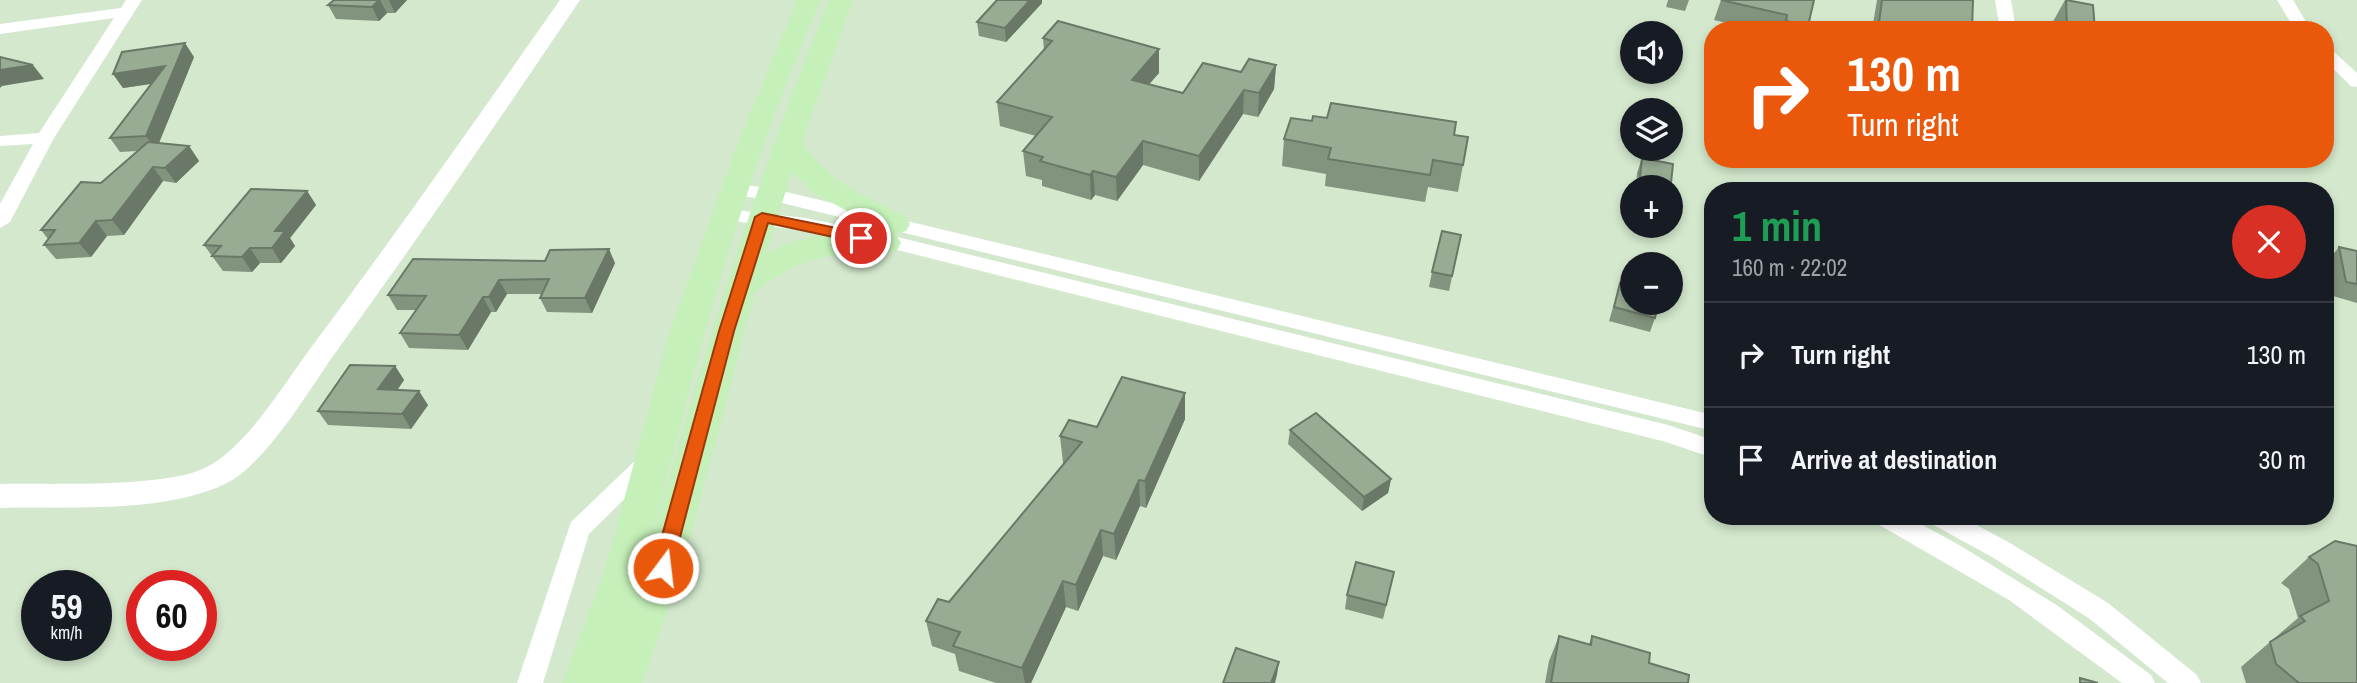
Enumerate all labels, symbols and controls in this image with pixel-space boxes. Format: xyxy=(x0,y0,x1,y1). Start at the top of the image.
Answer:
map controls xyxy=(1620,21,1683,315)
button: sound xyxy=(1620,21,1683,84)
text: 130 m xyxy=(1847,40,1961,106)
icon: right xyxy=(1732,49,1823,140)
button: layers xyxy=(1620,98,1683,161)
text: Turn right xyxy=(1847,103,1959,146)
button: + xyxy=(1620,175,1683,238)
text: 1 min xyxy=(1732,198,1822,254)
button: close xyxy=(2232,205,2306,279)
pin xyxy=(831,208,891,268)
icon: arrive xyxy=(842,219,880,257)
button: − xyxy=(1620,252,1683,315)
text: 160 m · 22:02 xyxy=(1732,252,1847,283)
icon: right xyxy=(1732,336,1770,374)
text: Turn right xyxy=(1791,337,1890,372)
text: 130 m xyxy=(2247,337,2306,372)
icon: arrive xyxy=(1732,441,1770,479)
text: Arrive at destination xyxy=(1791,442,1997,477)
text: 30 m xyxy=(2259,442,2306,477)
position arrow xyxy=(626,531,700,605)
speed limit sign: 60 xyxy=(126,570,217,661)
text: 59 xyxy=(51,583,82,630)
text: km/h xyxy=(51,620,83,645)

